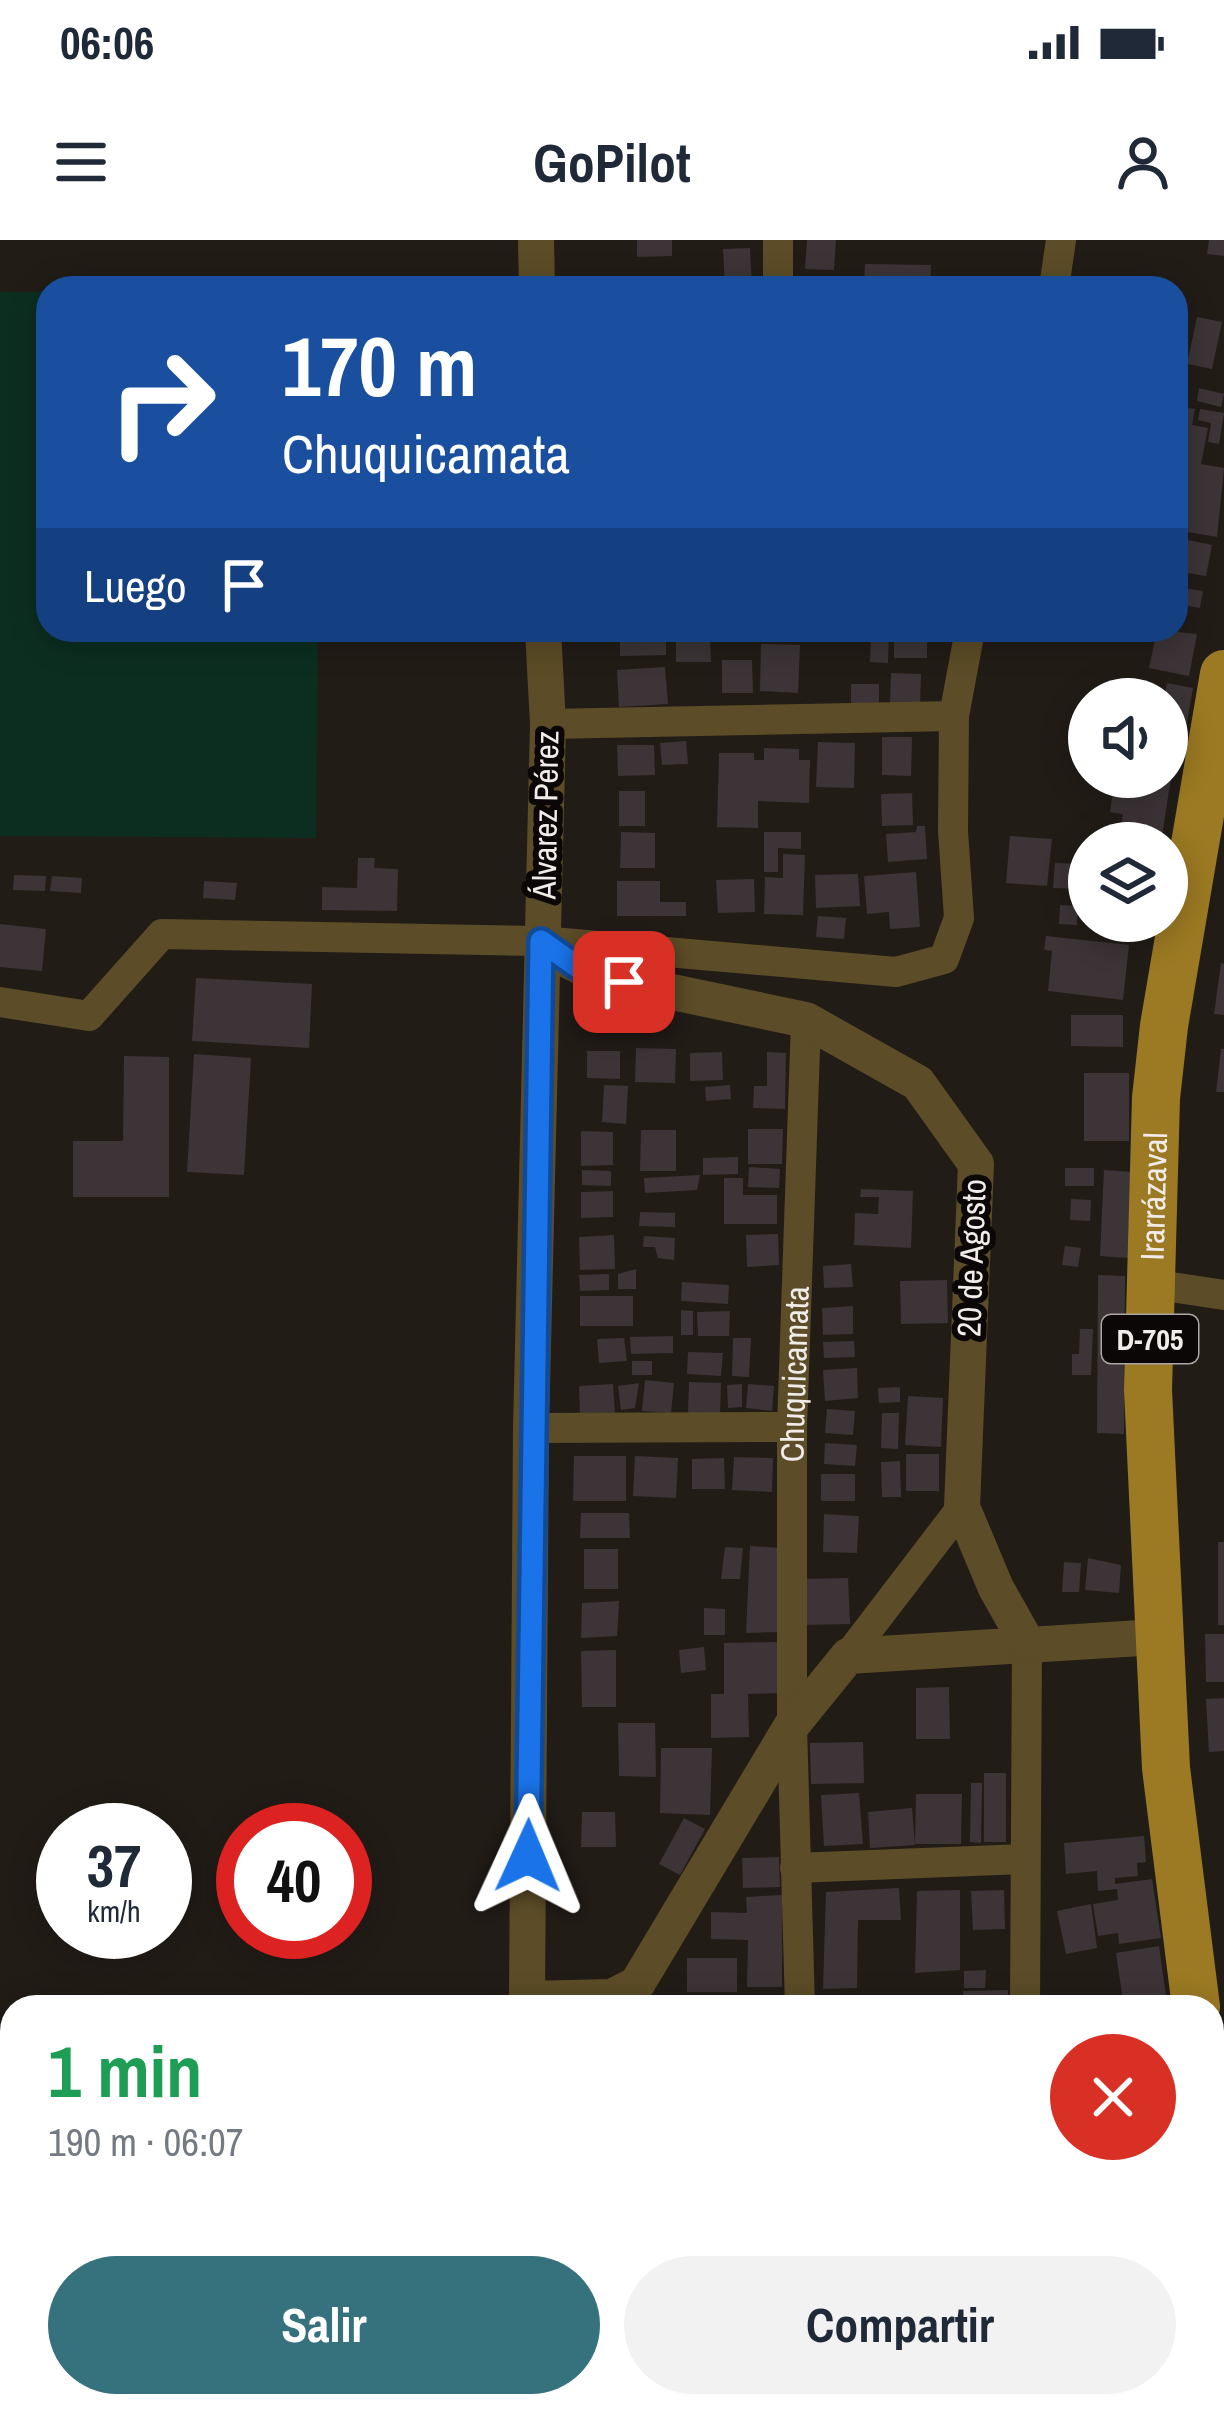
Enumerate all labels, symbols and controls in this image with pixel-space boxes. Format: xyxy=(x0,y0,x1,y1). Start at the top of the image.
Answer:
text: 06:06 xyxy=(60,12,154,73)
text: GoPilot xyxy=(533,126,691,199)
icon: menu xyxy=(48,129,114,195)
icon: person xyxy=(1110,129,1176,195)
text: 170 m xyxy=(282,309,477,422)
icon: right xyxy=(84,324,240,480)
text: Chuquicamata xyxy=(282,417,570,490)
icon: arrive xyxy=(211,552,277,618)
text: Luego xyxy=(84,555,187,616)
map controls xyxy=(1068,678,1188,942)
button: sound xyxy=(1068,678,1188,798)
street label: Álvarez Pérez xyxy=(522,730,568,901)
button: layers xyxy=(1068,822,1188,942)
pin xyxy=(573,931,675,1033)
icon: arrive xyxy=(591,949,657,1015)
street label: Irarrázaval xyxy=(1130,1132,1177,1261)
street label: 20 de Agosto xyxy=(946,1178,996,1338)
street label: Chuquicamata xyxy=(770,1285,819,1462)
road number: D-705 xyxy=(1102,1315,1198,1363)
position arrow xyxy=(465,1793,591,1919)
speed limit sign: 40 xyxy=(216,1803,372,1959)
text: 37 xyxy=(87,1825,141,1906)
text: km/h xyxy=(87,1891,141,1931)
text: 1 min xyxy=(48,2022,202,2119)
button: close xyxy=(1050,2034,1176,2160)
text: 190 m · 06:07 xyxy=(48,2116,244,2168)
button: Salir xyxy=(48,2256,600,2394)
button: Compartir xyxy=(624,2256,1176,2394)

